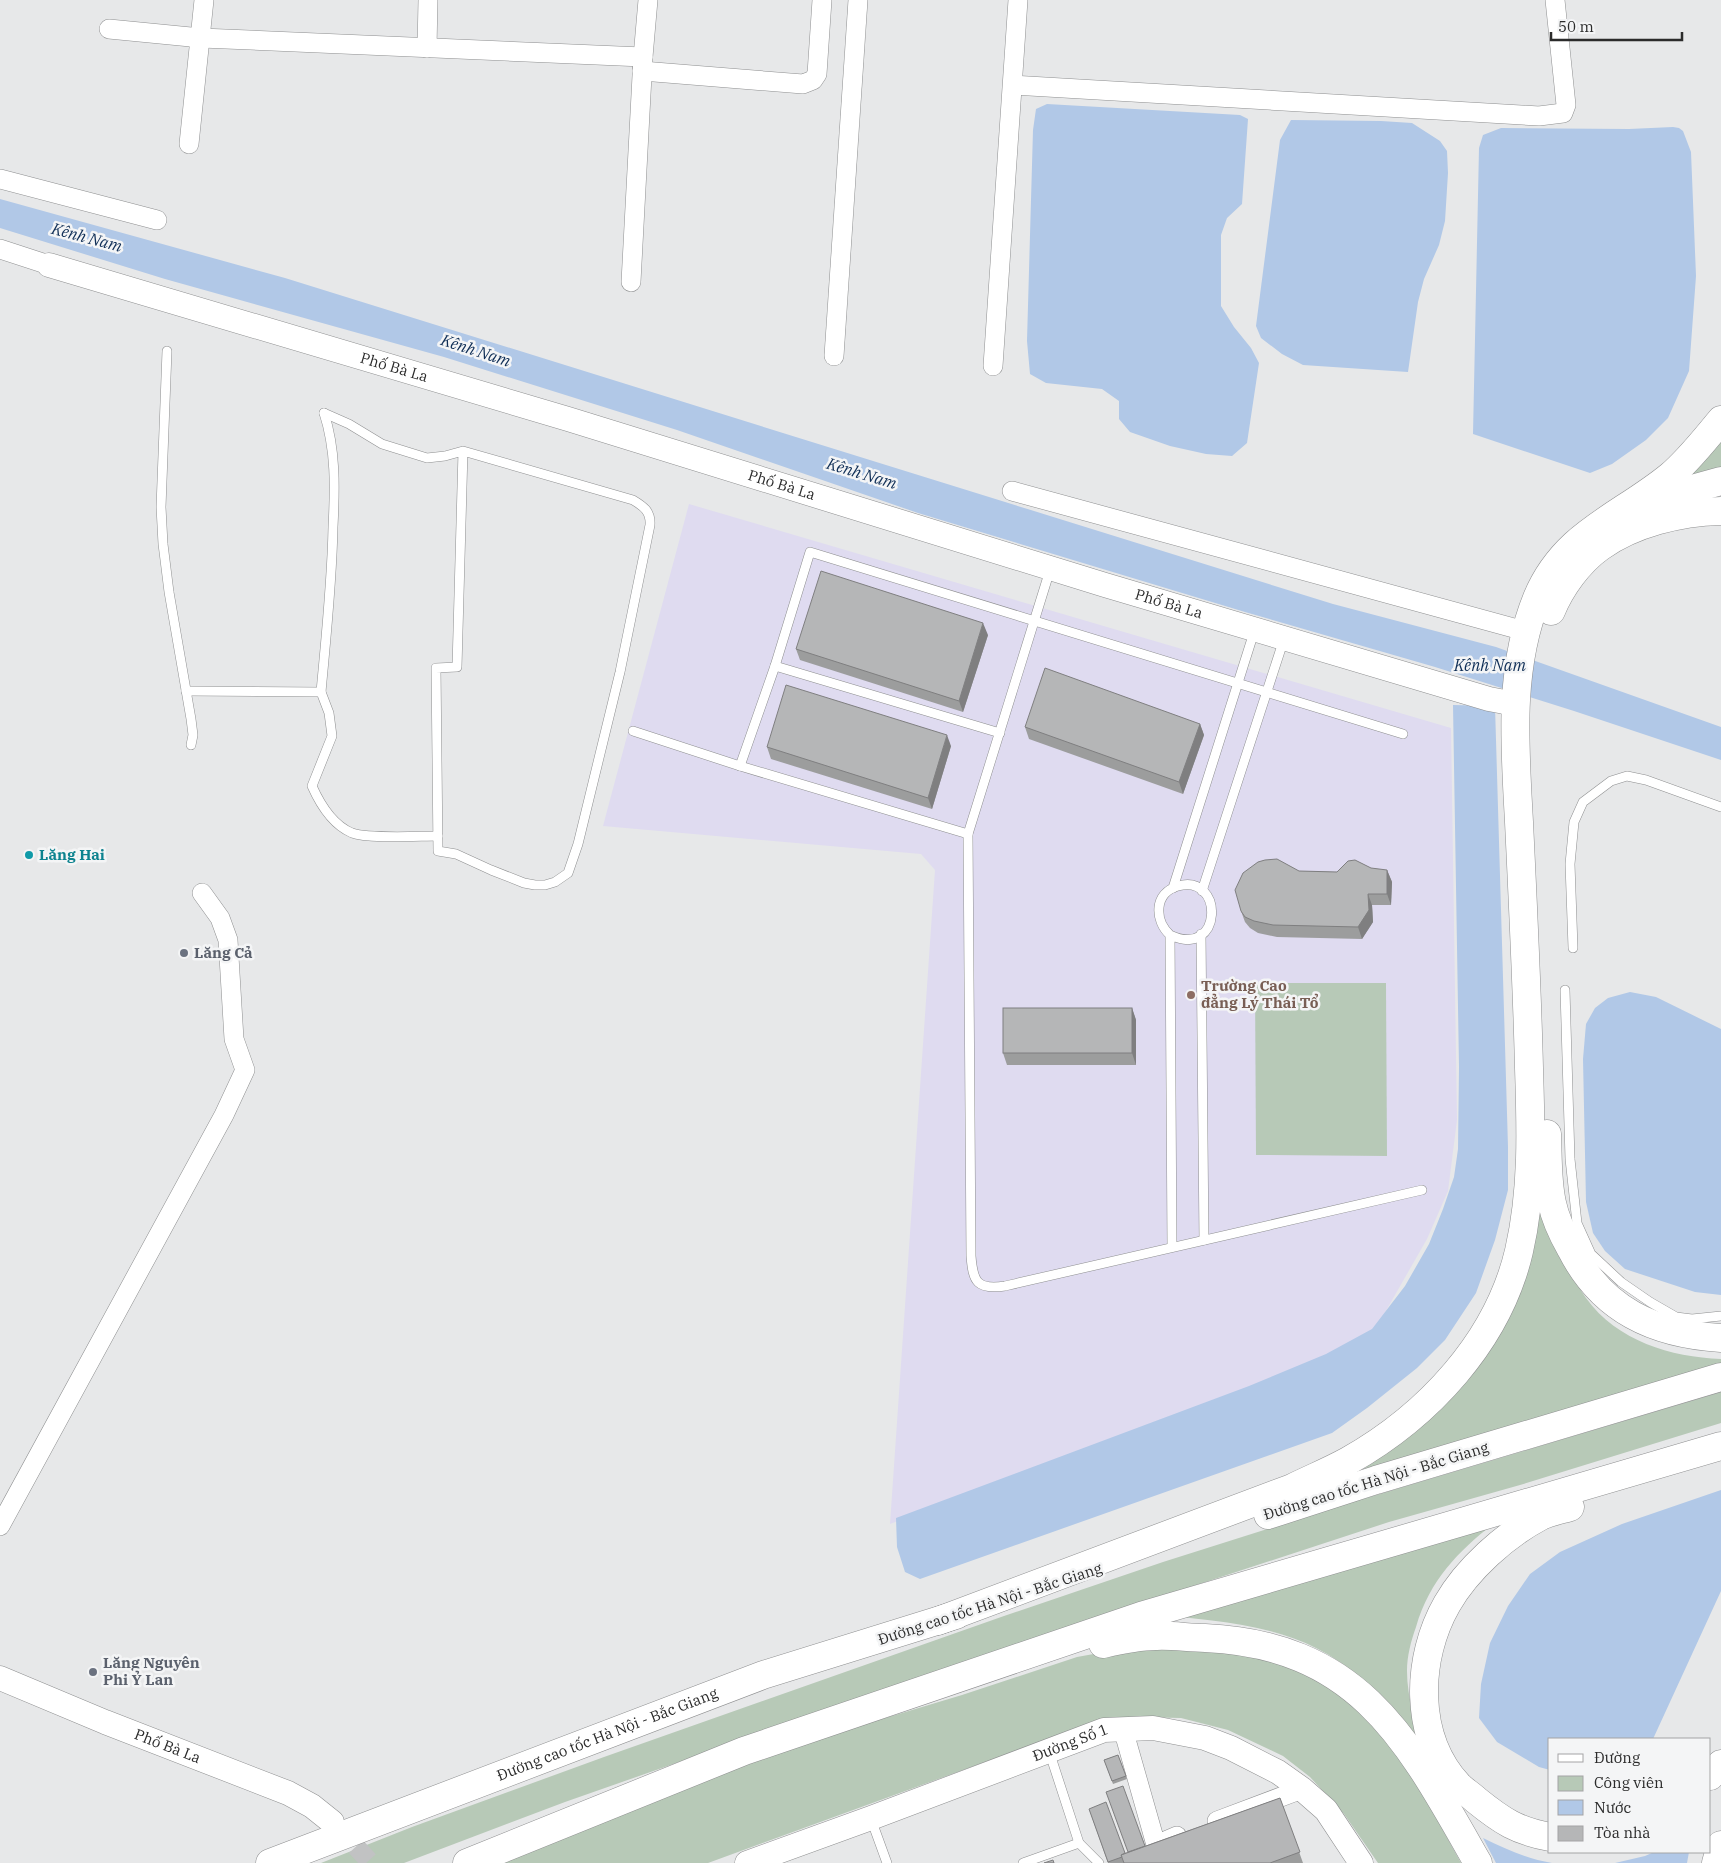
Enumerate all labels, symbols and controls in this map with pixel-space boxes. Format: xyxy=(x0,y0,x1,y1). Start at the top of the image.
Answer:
scale bar xyxy=(1551,10,1682,42)
text: 50 m xyxy=(1558,17,1594,36)
water label: Kênh Nam xyxy=(49,218,125,256)
water label: Kênh Nam xyxy=(438,329,514,371)
street label: Phố Bà La xyxy=(358,348,430,386)
water label: Kênh Nam xyxy=(824,453,900,493)
street label: Phố Bà La xyxy=(746,465,818,504)
street label: Phố Bà La xyxy=(1133,584,1205,622)
water label: Kênh Nam xyxy=(1453,655,1526,675)
place label: Lăng Hai xyxy=(39,845,105,864)
marker: Lăng Hai xyxy=(23,849,35,861)
place label: Lăng Cả xyxy=(194,943,253,962)
marker: Lăng Cả xyxy=(178,947,190,959)
place label: Trường Cao đẳng Lý Thái Tổ xyxy=(1201,976,1319,1012)
marker: Trường Cao đẳng Lý Thái Tổ xyxy=(1185,989,1197,1001)
street label: Đường cao tốc Hà Nội - Bắc Giang xyxy=(1261,1437,1491,1524)
street label: Đường cao tốc Hà Nội - Bắc Giang xyxy=(875,1558,1104,1649)
place label: Lăng Nguyên Phi Ỷ Lan xyxy=(103,1653,200,1689)
marker: Lăng Nguyên Phi Ỷ Lan xyxy=(87,1666,99,1678)
street label: Đường cao tốc Hà Nội - Bắc Giang xyxy=(494,1683,720,1785)
street label: Đường Số 1 xyxy=(1030,1719,1111,1765)
street label: Phố Bà La xyxy=(132,1724,204,1767)
legend xyxy=(1548,1738,1711,1853)
text: Đường xyxy=(1594,1748,1640,1767)
text: Công viên xyxy=(1594,1773,1664,1792)
text: Nước xyxy=(1594,1798,1632,1817)
text: Tòa nhà xyxy=(1594,1823,1651,1842)

